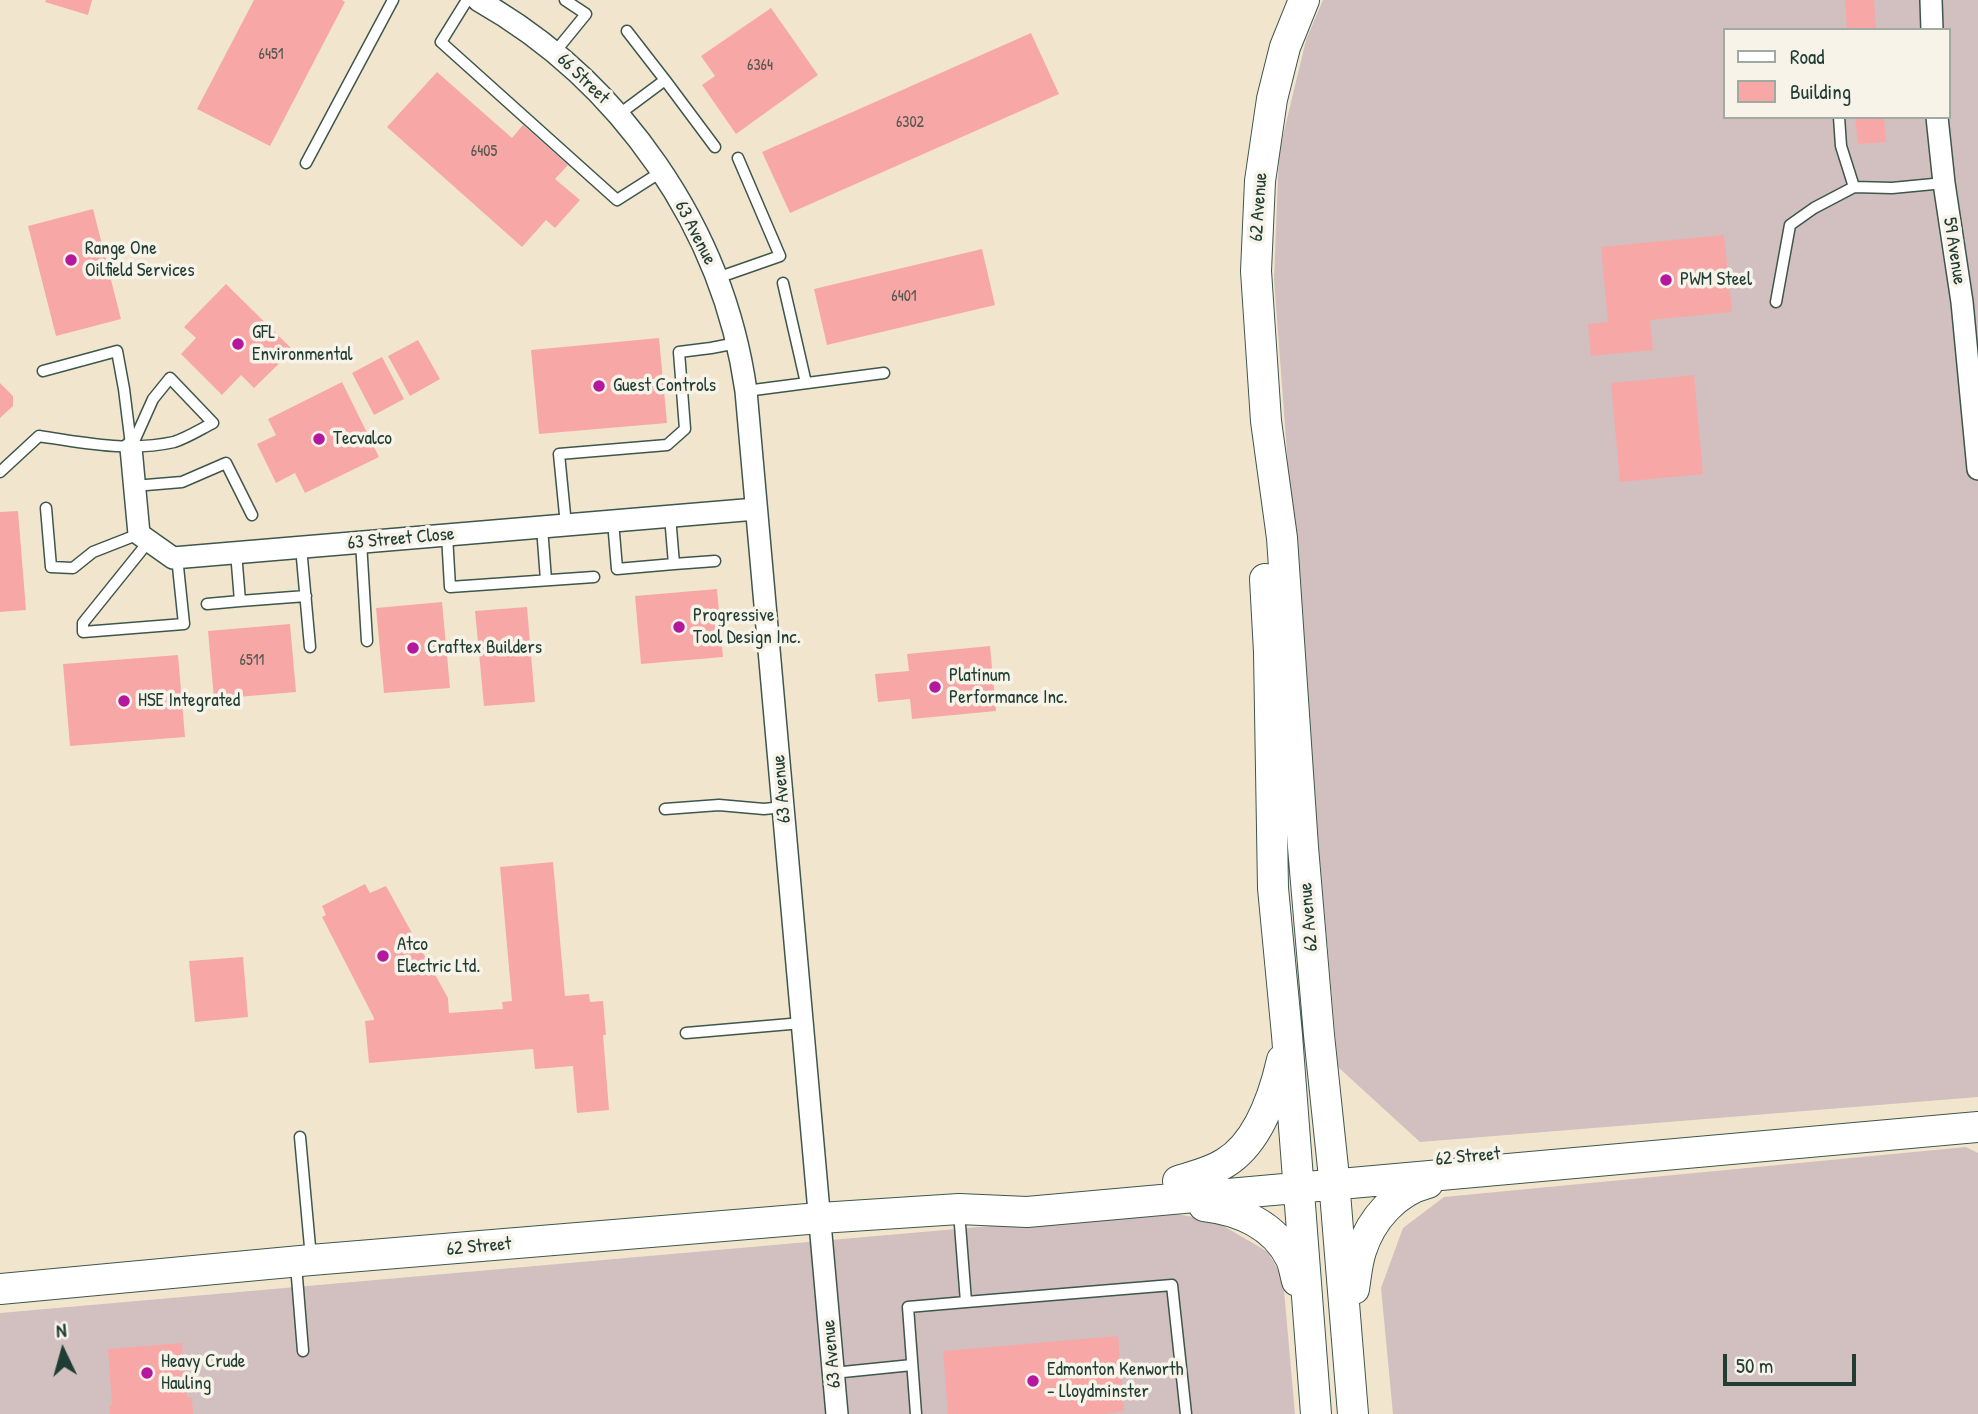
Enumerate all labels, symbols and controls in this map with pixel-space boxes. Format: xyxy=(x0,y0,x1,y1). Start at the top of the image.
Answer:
legend xyxy=(1722,28,1950,119)
text: Road xyxy=(1790,42,1824,71)
house number: 6451 xyxy=(259,45,283,65)
street label: 66 Street xyxy=(552,49,614,109)
house number: 6364 xyxy=(747,56,773,76)
text: Building xyxy=(1790,77,1851,106)
house number: 6302 xyxy=(896,113,924,133)
house number: 6405 xyxy=(471,142,497,162)
street label: 62 Avenue xyxy=(1245,172,1273,242)
street label: 63 Avenue xyxy=(669,197,721,269)
street label: 59 Avenue xyxy=(1937,216,1971,286)
place label: Range One Oilfield Services xyxy=(85,238,195,282)
marker: Range One Oilfield Services xyxy=(63,252,79,268)
place label: PWM Steel xyxy=(1680,269,1752,291)
marker: PWM Steel xyxy=(1658,272,1674,288)
house number: 6401 xyxy=(891,287,917,307)
place label: GFL Environmental xyxy=(252,322,353,366)
marker: GFL Environmental xyxy=(230,336,246,352)
place label: Guest Controls xyxy=(613,375,716,397)
marker: Guest Controls xyxy=(591,378,607,394)
place label: Tecvalco xyxy=(333,428,392,450)
marker: Tecvalco xyxy=(311,431,327,447)
street label: 63 Street Close xyxy=(347,523,455,555)
place label: Progressive Tool Design Inc. xyxy=(693,605,801,649)
marker: Progressive Tool Design Inc. xyxy=(671,619,687,635)
place label: Craftex Builders xyxy=(427,637,542,659)
marker: Craftex Builders xyxy=(405,640,421,656)
house number: 6511 xyxy=(240,651,264,671)
place label: Platinum Performance Inc. xyxy=(949,665,1068,709)
marker: Platinum Performance Inc. xyxy=(927,679,943,695)
place label: HSE Integrated xyxy=(138,690,240,712)
marker: HSE Integrated xyxy=(116,693,132,709)
street label: 63 Avenue xyxy=(768,754,796,824)
street label: 62 Avenue xyxy=(1295,882,1323,952)
place label: Atco Electric Ltd. xyxy=(397,934,480,978)
marker: Atco Electric Ltd. xyxy=(375,948,391,964)
street label: 62 Street xyxy=(1435,1143,1501,1171)
street label: 62 Street xyxy=(446,1233,512,1261)
north arrow xyxy=(28,1316,98,1386)
text: N xyxy=(55,1317,67,1343)
street label: 63 Avenue xyxy=(818,1319,846,1389)
scale bar xyxy=(1726,1340,1859,1384)
place label: Heavy Crude Hauling xyxy=(161,1351,245,1395)
text: 50 m xyxy=(1736,1351,1773,1380)
place label: Edmonton Kenworth - Lloydminster xyxy=(1047,1359,1183,1403)
marker: Heavy Crude Hauling xyxy=(139,1365,155,1381)
marker: Edmonton Kenworth - Lloydminster xyxy=(1025,1373,1041,1389)

